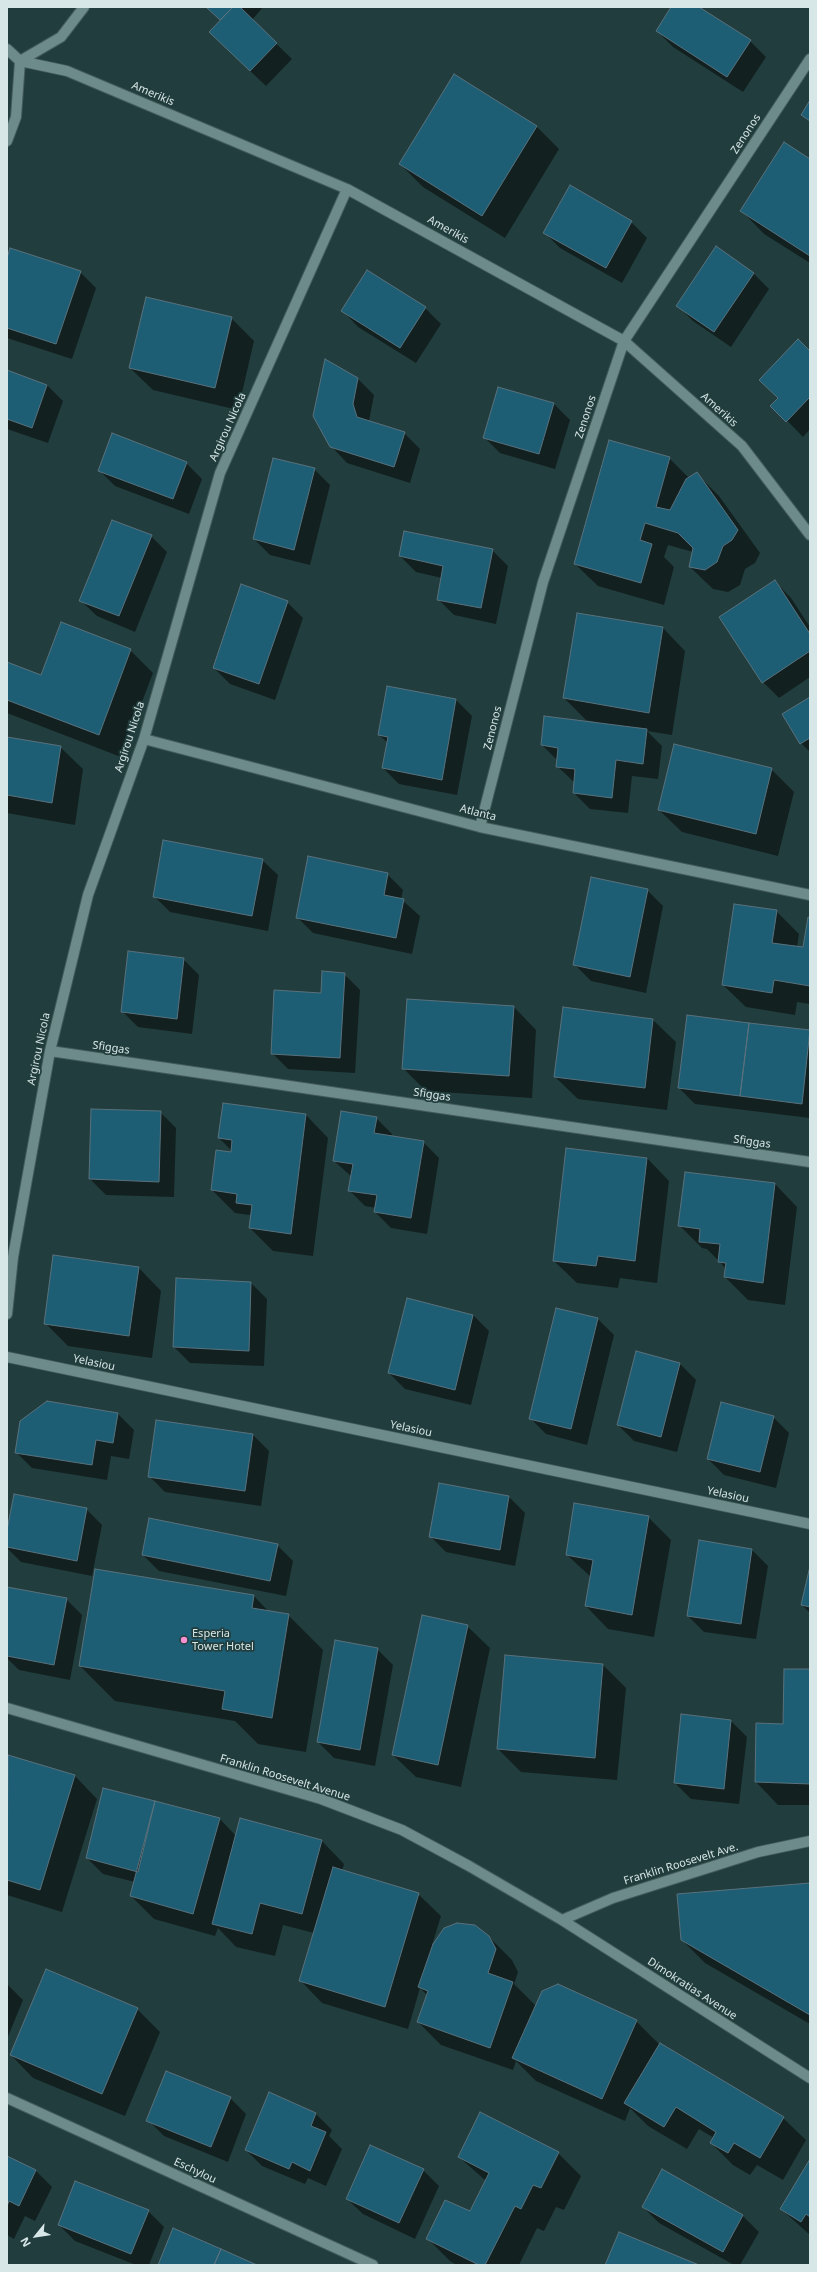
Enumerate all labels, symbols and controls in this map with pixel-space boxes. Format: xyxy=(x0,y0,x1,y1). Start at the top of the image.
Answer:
street label: Amerikis xyxy=(130,79,176,109)
street label: Zenonos xyxy=(728,112,764,156)
street label: Amerikis xyxy=(425,213,471,247)
street label: Amerikis xyxy=(698,390,740,430)
street label: Argirou Nicola xyxy=(207,391,249,463)
street label: Zenonos xyxy=(573,394,599,440)
street label: Argirou Nicola xyxy=(112,700,148,774)
street label: Zenonos xyxy=(481,705,505,751)
street label: Atlanta xyxy=(458,802,498,824)
street label: Argirou Nicola xyxy=(25,1012,53,1086)
street label: Sfiggas xyxy=(91,1039,131,1057)
street label: Sfiggas xyxy=(412,1086,452,1104)
street label: Sfiggas xyxy=(732,1133,772,1151)
street label: Yelasiou xyxy=(72,1352,116,1374)
street label: Yelasiou xyxy=(389,1418,433,1440)
street label: Yelasiou xyxy=(706,1484,750,1506)
place label: Esperia Tower Hotel xyxy=(192,1627,254,1653)
marker: Esperia Tower Hotel xyxy=(179,1635,189,1645)
street label: Franklin Roosevelt Avenue xyxy=(218,1752,352,1804)
street label: Franklin Roosevelt Ave. xyxy=(622,1840,740,1888)
street label: Dimokratias Avenue xyxy=(645,1955,739,2023)
street label: Eschylou xyxy=(172,2155,218,2187)
north arrow xyxy=(16,2216,56,2256)
text: N xyxy=(16,2235,34,2250)

